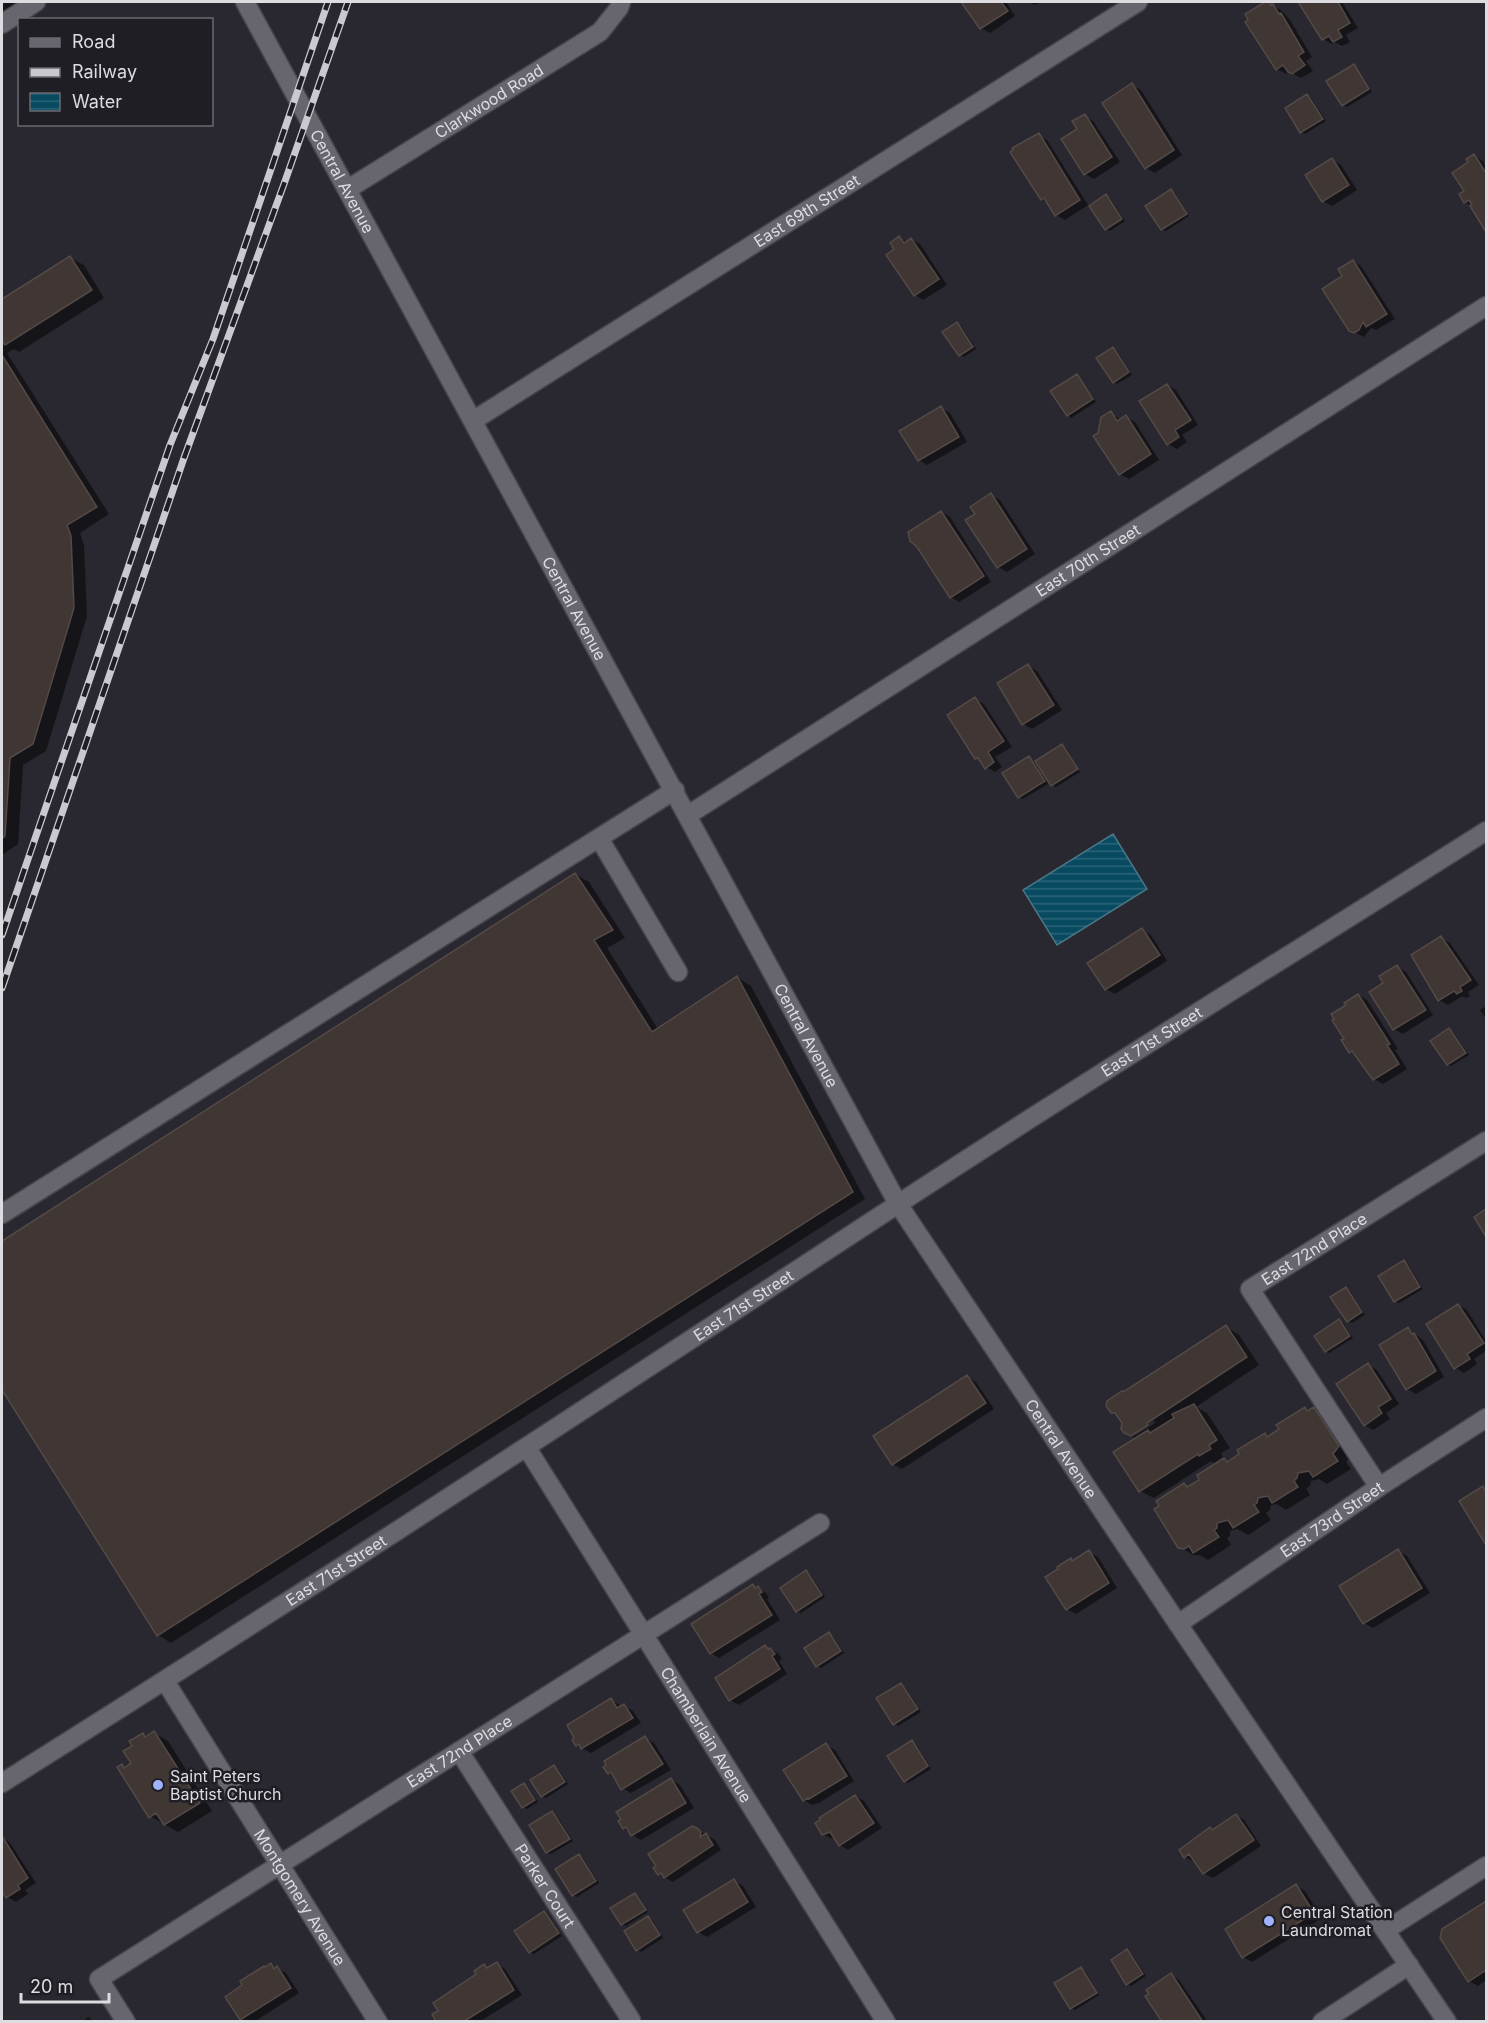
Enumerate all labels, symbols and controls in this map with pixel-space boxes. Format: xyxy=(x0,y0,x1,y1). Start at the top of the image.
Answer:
legend xyxy=(18,18,213,126)
text: Road xyxy=(72,31,115,52)
street label: Clarkwood Road xyxy=(431,60,547,143)
text: Railway xyxy=(72,61,137,82)
text: Water xyxy=(72,91,122,112)
street label: Central Avenue xyxy=(306,126,379,237)
street label: East 69th Street xyxy=(750,170,863,251)
street label: East 70th Street xyxy=(1032,519,1144,601)
street label: Central Avenue xyxy=(538,553,611,664)
street label: Central Avenue xyxy=(770,980,843,1091)
street label: East 71st Street xyxy=(1097,1002,1206,1081)
street label: East 72nd Place xyxy=(1258,1208,1371,1289)
street label: East 71st Street xyxy=(689,1265,797,1345)
street label: Central Avenue xyxy=(1021,1395,1101,1502)
street label: East 73rd Street xyxy=(1276,1477,1387,1561)
street label: East 71st Street xyxy=(282,1531,390,1610)
street label: Chamberlain Avenue xyxy=(656,1663,756,1806)
street label: East 72nd Place xyxy=(403,1710,516,1792)
place label: Saint Peters Baptist Church xyxy=(170,1766,282,1804)
marker: Saint Peters Baptist Church xyxy=(151,1778,165,1792)
street label: Montgomery Avenue xyxy=(250,1825,350,1969)
street label: Parker Court xyxy=(511,1840,579,1932)
place label: Central Station Laundromat xyxy=(1281,1902,1393,1940)
marker: Central Station Laundromat xyxy=(1262,1914,1276,1928)
scale bar xyxy=(21,1966,110,2004)
text: 20 m xyxy=(30,1976,73,1997)

